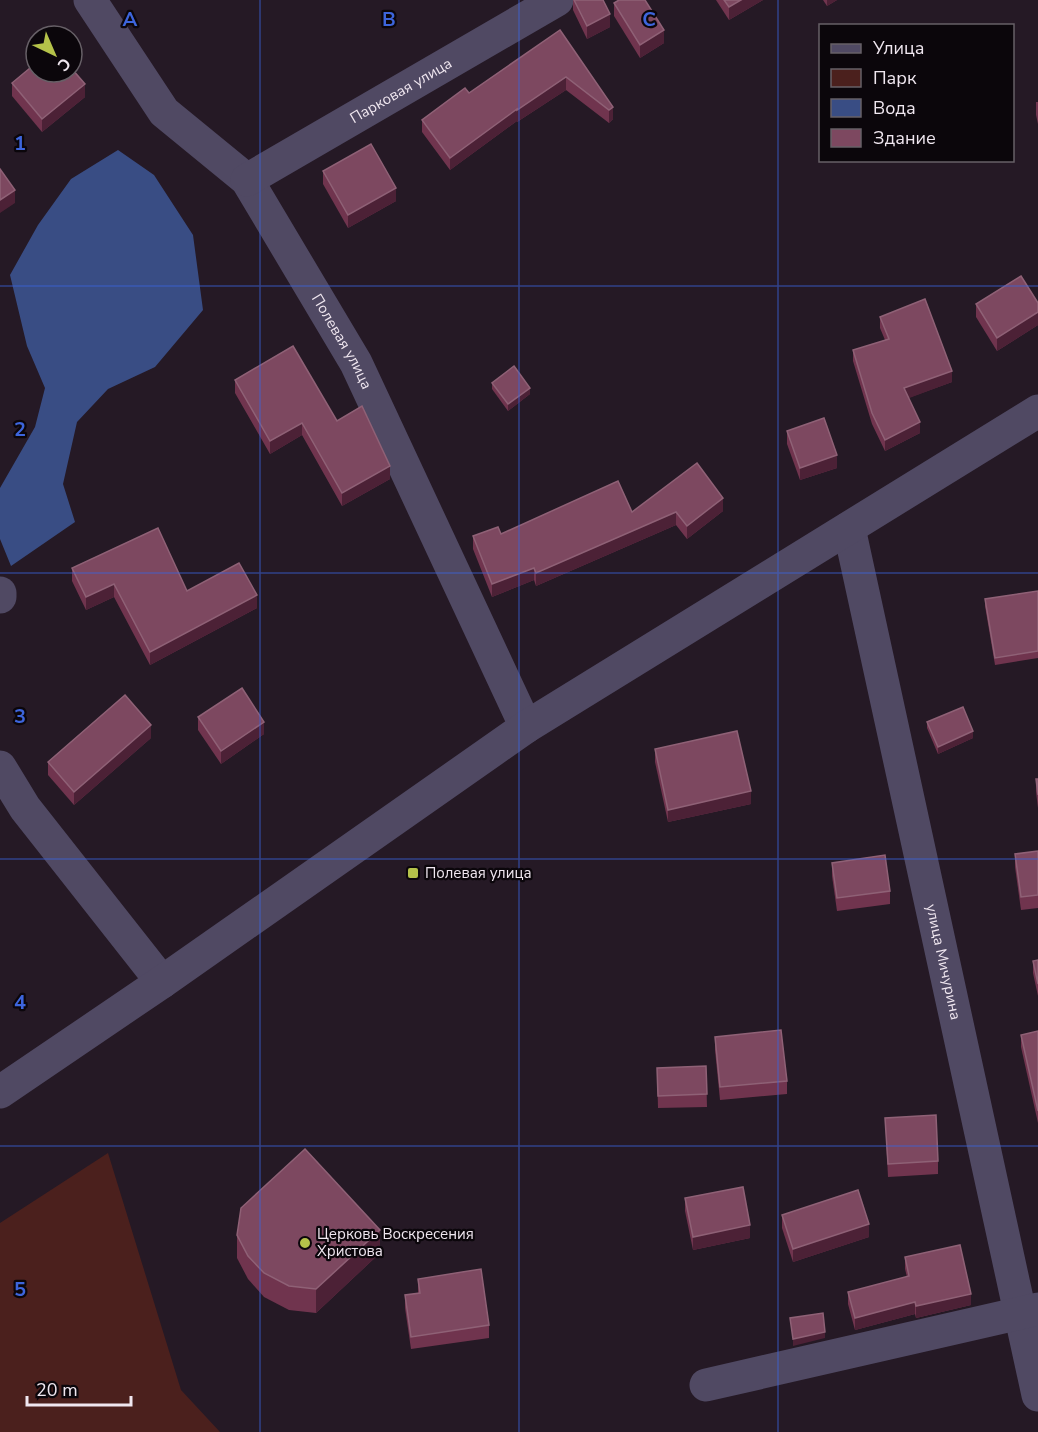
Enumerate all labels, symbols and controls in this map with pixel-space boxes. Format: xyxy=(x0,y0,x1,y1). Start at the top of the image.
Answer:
text: A xyxy=(123,6,138,33)
text: B xyxy=(382,6,396,33)
text: C xyxy=(642,6,656,33)
north arrow xyxy=(24,24,84,84)
legend xyxy=(819,24,1014,162)
text: Улица xyxy=(872,36,924,60)
text: С xyxy=(52,52,75,76)
street label: Парковая улица xyxy=(346,53,456,128)
text: Парк xyxy=(873,66,917,90)
text: Вода xyxy=(873,96,916,120)
text: Здание xyxy=(873,126,936,150)
text: 1 xyxy=(14,130,26,157)
street label: Полевая улица xyxy=(307,290,377,392)
text: 2 xyxy=(14,416,26,443)
text: 3 xyxy=(14,703,26,730)
place label: Полевая улица xyxy=(425,863,532,883)
marker: Полевая улица xyxy=(406,866,420,880)
street label: улица Мичурина xyxy=(921,902,966,1022)
text: 4 xyxy=(14,989,26,1016)
place label: Церковь Воскресения Христова xyxy=(317,1224,474,1261)
marker: Церковь Воскресения Христова xyxy=(298,1236,312,1250)
text: 5 xyxy=(14,1276,26,1303)
scale bar xyxy=(27,1369,130,1407)
text: 20 m xyxy=(36,1378,78,1402)

